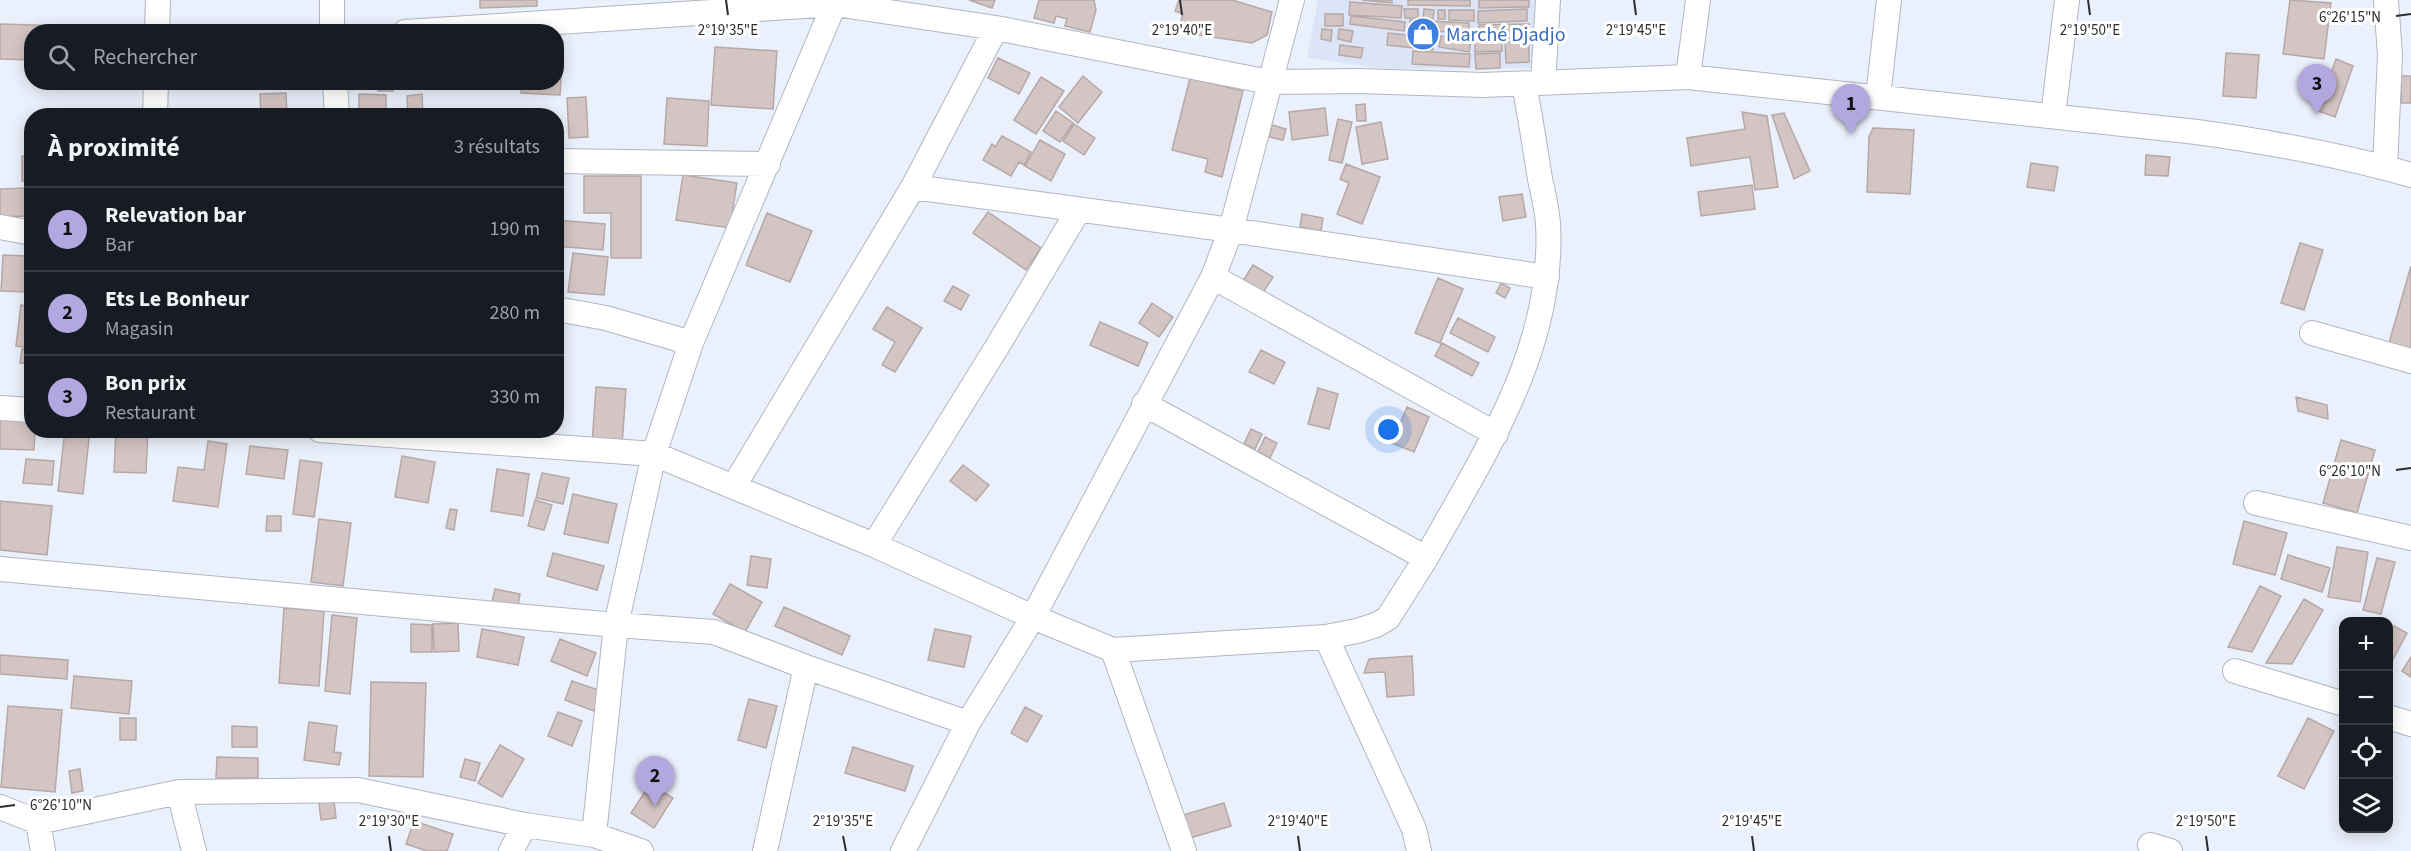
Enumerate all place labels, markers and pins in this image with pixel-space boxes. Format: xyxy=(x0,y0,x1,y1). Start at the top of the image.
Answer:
shop icon: Marché Djadjo xyxy=(1405,16,1441,52)
place label: Marché Djadjo xyxy=(1446,21,1565,49)
pin: 3 xyxy=(2298,64,2336,114)
pin: 1 xyxy=(1832,84,1870,134)
pin: 2 xyxy=(636,756,674,806)

